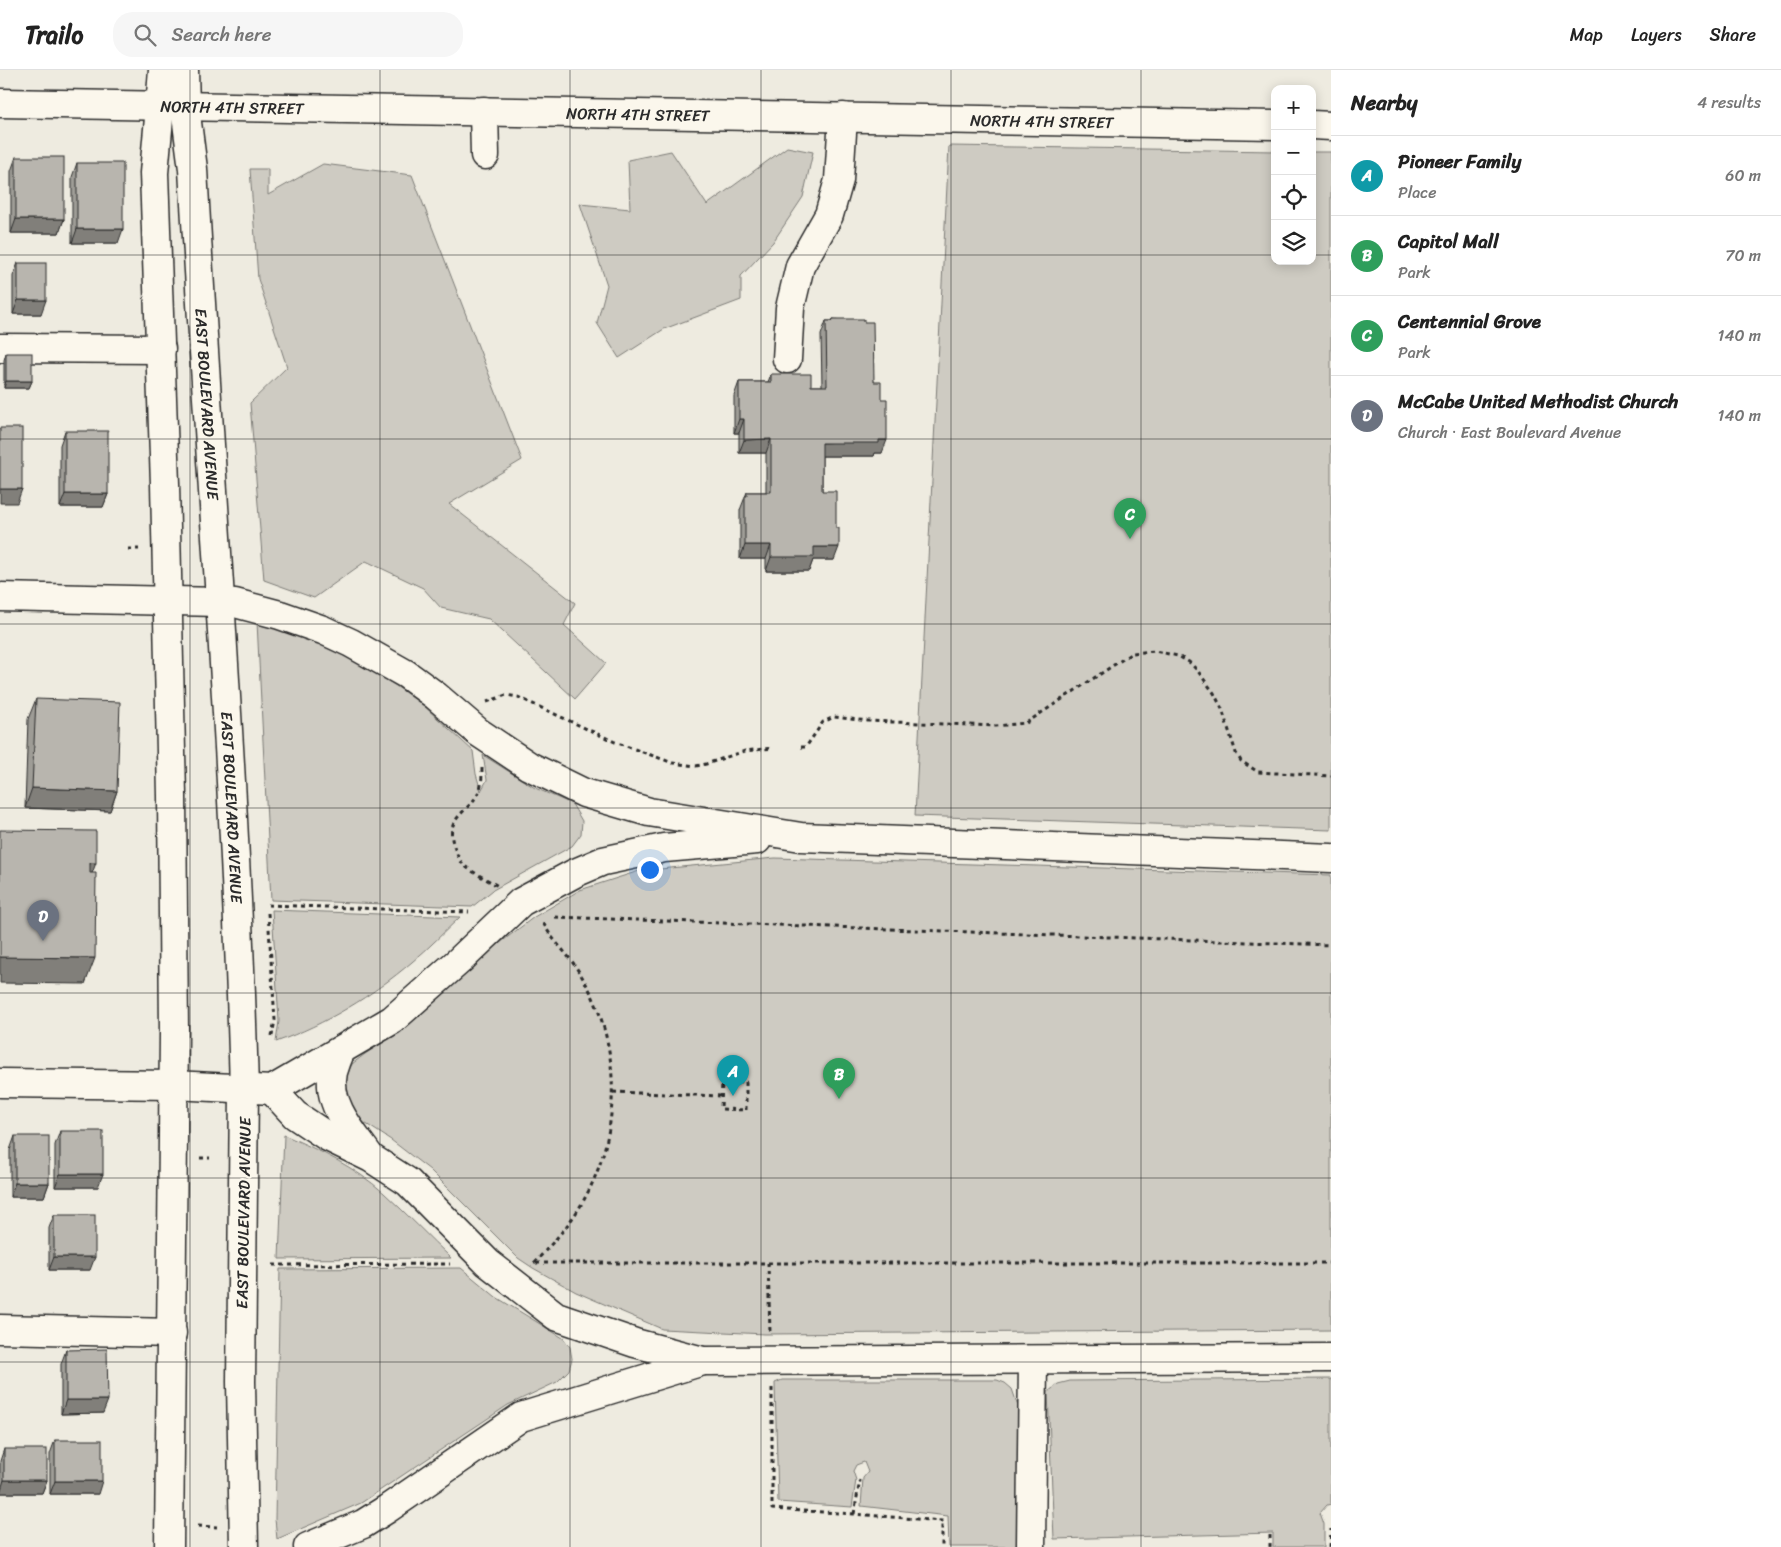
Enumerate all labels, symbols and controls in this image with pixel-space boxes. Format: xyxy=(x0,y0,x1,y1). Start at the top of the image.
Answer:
search box xyxy=(113,12,463,57)
text: Trailo xyxy=(25,14,83,56)
text: Search here xyxy=(171,18,272,51)
text: Map xyxy=(1570,19,1603,51)
text: Layers xyxy=(1631,19,1682,51)
text: Share xyxy=(1710,19,1756,51)
icon: search xyxy=(131,21,159,49)
text: Nearby xyxy=(1351,84,1417,122)
map controls xyxy=(1271,85,1316,265)
button: + xyxy=(1271,85,1316,130)
text: 4 results xyxy=(1697,88,1761,117)
street label: NORTH 4TH STREET xyxy=(160,92,305,123)
street label: NORTH 4TH STREET xyxy=(566,99,711,130)
street label: NORTH 4TH STREET xyxy=(970,106,1115,137)
button: − xyxy=(1271,130,1316,175)
text: Pioneer Family xyxy=(1398,145,1521,178)
text: A xyxy=(1362,161,1372,190)
text: 60 m xyxy=(1725,161,1761,190)
button: locate xyxy=(1271,175,1316,220)
text: Place xyxy=(1398,178,1437,207)
button: layers xyxy=(1271,220,1316,265)
text: Capitol Mall xyxy=(1398,225,1499,258)
text: B xyxy=(1362,241,1372,270)
text: 70 m xyxy=(1725,241,1761,270)
text: Park xyxy=(1398,258,1431,287)
text: Centennial Grove xyxy=(1398,305,1541,338)
street label: EAST BOULEVARD AVENUE xyxy=(186,307,228,502)
text: C xyxy=(1362,321,1372,350)
text: 140 m xyxy=(1718,321,1761,350)
text: Park xyxy=(1398,338,1431,367)
text: McCabe United Methodist Church xyxy=(1398,385,1678,418)
text: D xyxy=(1362,401,1372,430)
text: 140 m xyxy=(1718,401,1761,430)
text: Church · East Boulevard Avenue xyxy=(1398,418,1621,447)
pin: C xyxy=(1114,498,1146,539)
street label: EAST BOULEVARD AVENUE xyxy=(212,711,251,905)
your location xyxy=(637,857,663,883)
pin: D xyxy=(27,900,59,941)
pin: A xyxy=(717,1055,749,1096)
pin: B xyxy=(823,1058,855,1099)
street label: EAST BOULEVARD AVENUE xyxy=(227,1116,260,1309)

